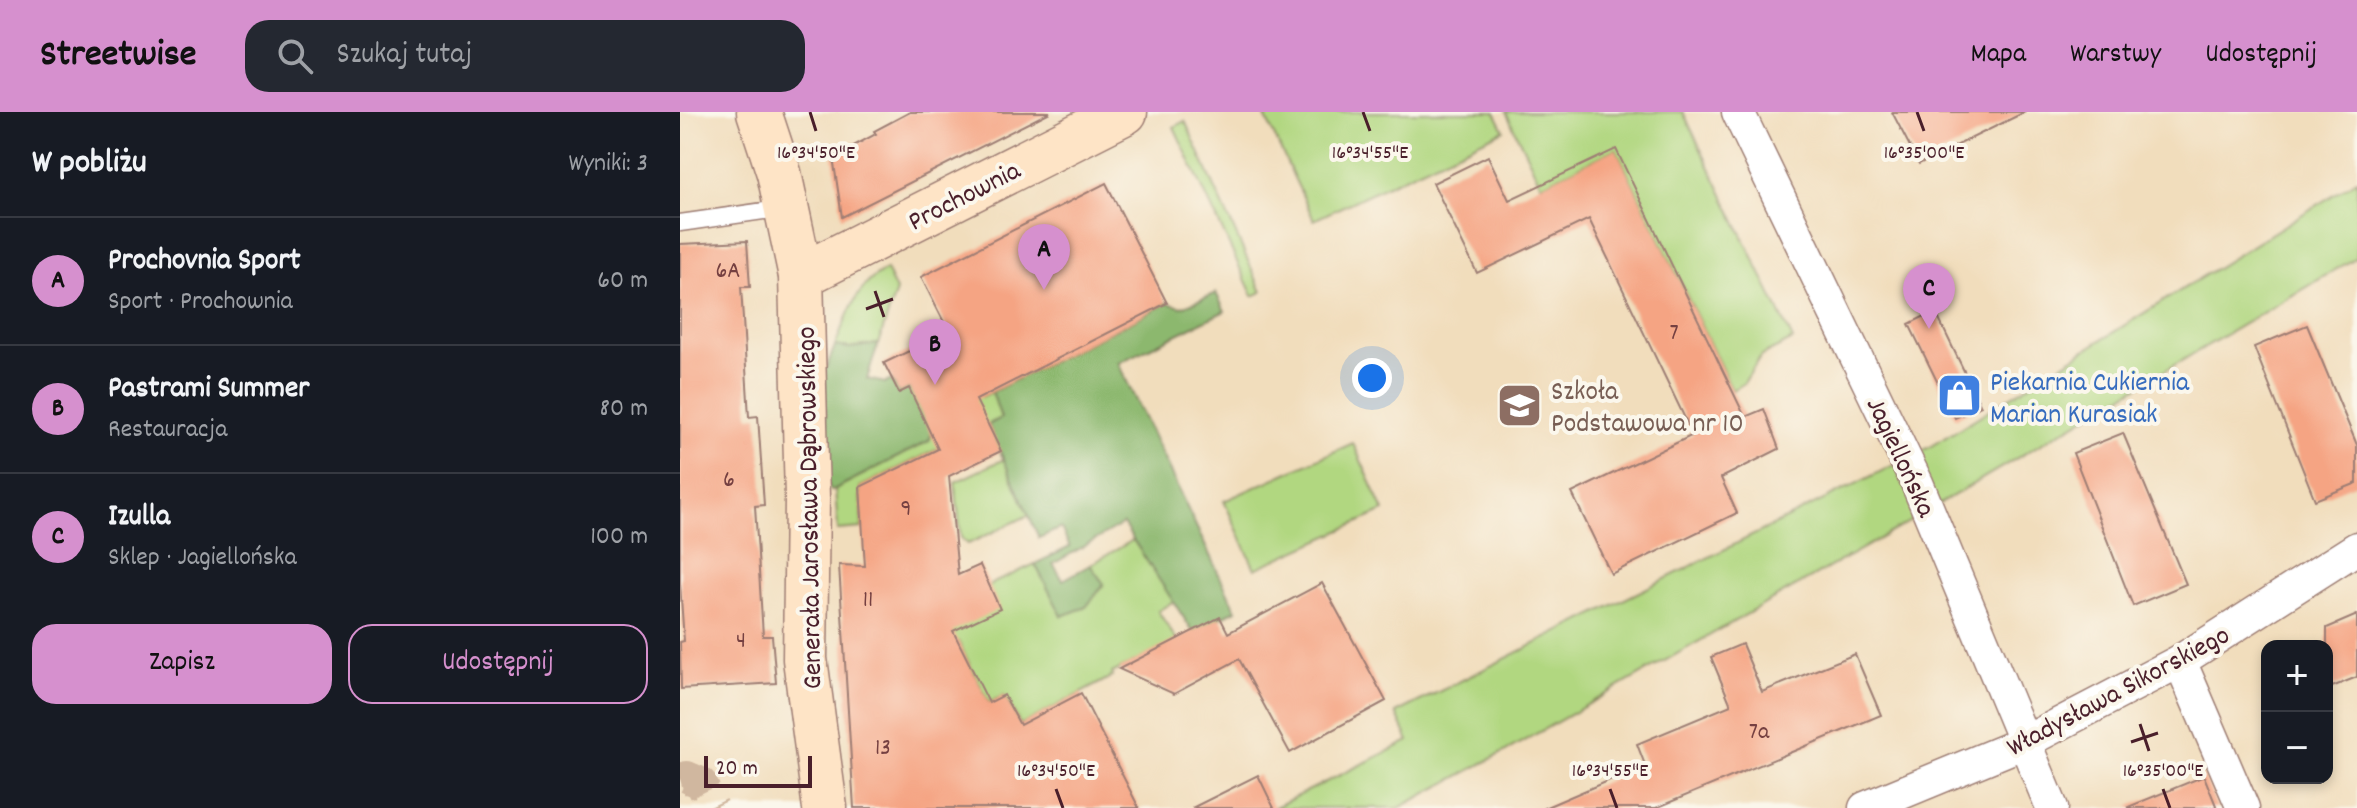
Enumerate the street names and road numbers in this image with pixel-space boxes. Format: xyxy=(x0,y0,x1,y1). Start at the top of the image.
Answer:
street label: Prochownia xyxy=(902,153,1029,244)
street label: Generała Jarosława Dąbrowskiego xyxy=(789,326,835,690)
street label: Jagiellońska xyxy=(1853,392,1944,525)
street label: Władysława Sikorskiego xyxy=(2001,618,2238,769)

